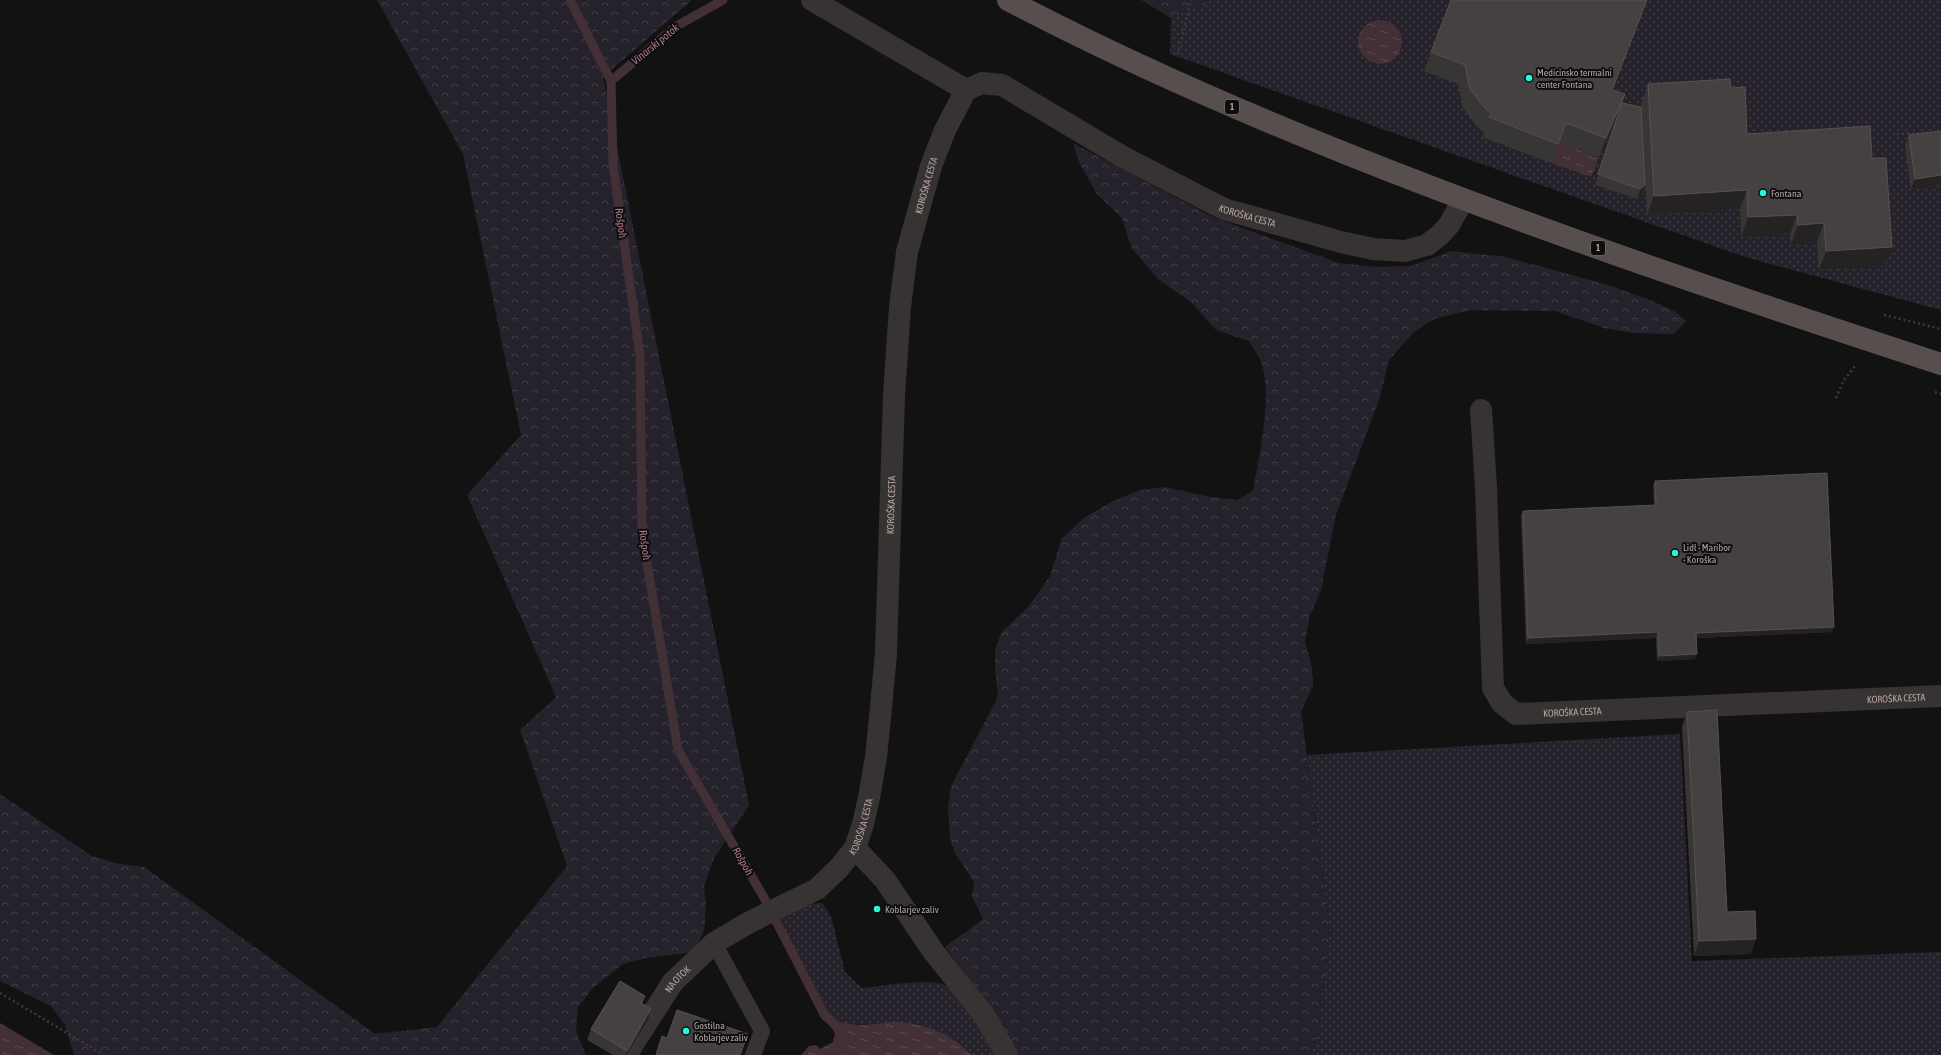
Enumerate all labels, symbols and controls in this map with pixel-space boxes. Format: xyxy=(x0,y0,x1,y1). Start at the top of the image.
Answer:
water label: Vinarski potok xyxy=(629,21,681,67)
place label: Medicinsko termalni center Fontana xyxy=(1537,67,1612,90)
marker: Medicinsko termalni center Fontana xyxy=(1524,73,1534,83)
road number: 1 xyxy=(1225,100,1239,114)
street label: KOROŠKA CESTA xyxy=(913,155,940,215)
marker: Fontana xyxy=(1758,188,1768,198)
place label: Fontana xyxy=(1771,188,1802,199)
street label: KOROŠKA CESTA xyxy=(1217,202,1277,229)
water label: Rošpoh xyxy=(613,207,629,239)
road number: 1 xyxy=(1591,241,1605,255)
street label: KOROŠKA CESTA xyxy=(885,475,898,534)
water label: Rošpoh xyxy=(637,529,653,561)
place label: Lidl - Maribor - Koroška xyxy=(1683,542,1732,565)
marker: Lidl - Maribor - Koroška xyxy=(1670,548,1680,558)
street label: KOROŠKA CESTA xyxy=(1867,692,1926,705)
street label: KOROŠKA CESTA xyxy=(1543,705,1602,719)
street label: KOROŠKA CESTA xyxy=(847,797,875,857)
water label: Rošpoh xyxy=(730,845,756,878)
marker: Koblarjev zaliv xyxy=(872,904,882,914)
place label: Koblarjev zaliv xyxy=(885,904,939,915)
street label: NA OTOK xyxy=(663,963,693,995)
place label: Gostilna Koblarjev zaliv xyxy=(694,1020,748,1043)
marker: Gostilna Koblarjev zaliv xyxy=(681,1026,691,1036)

